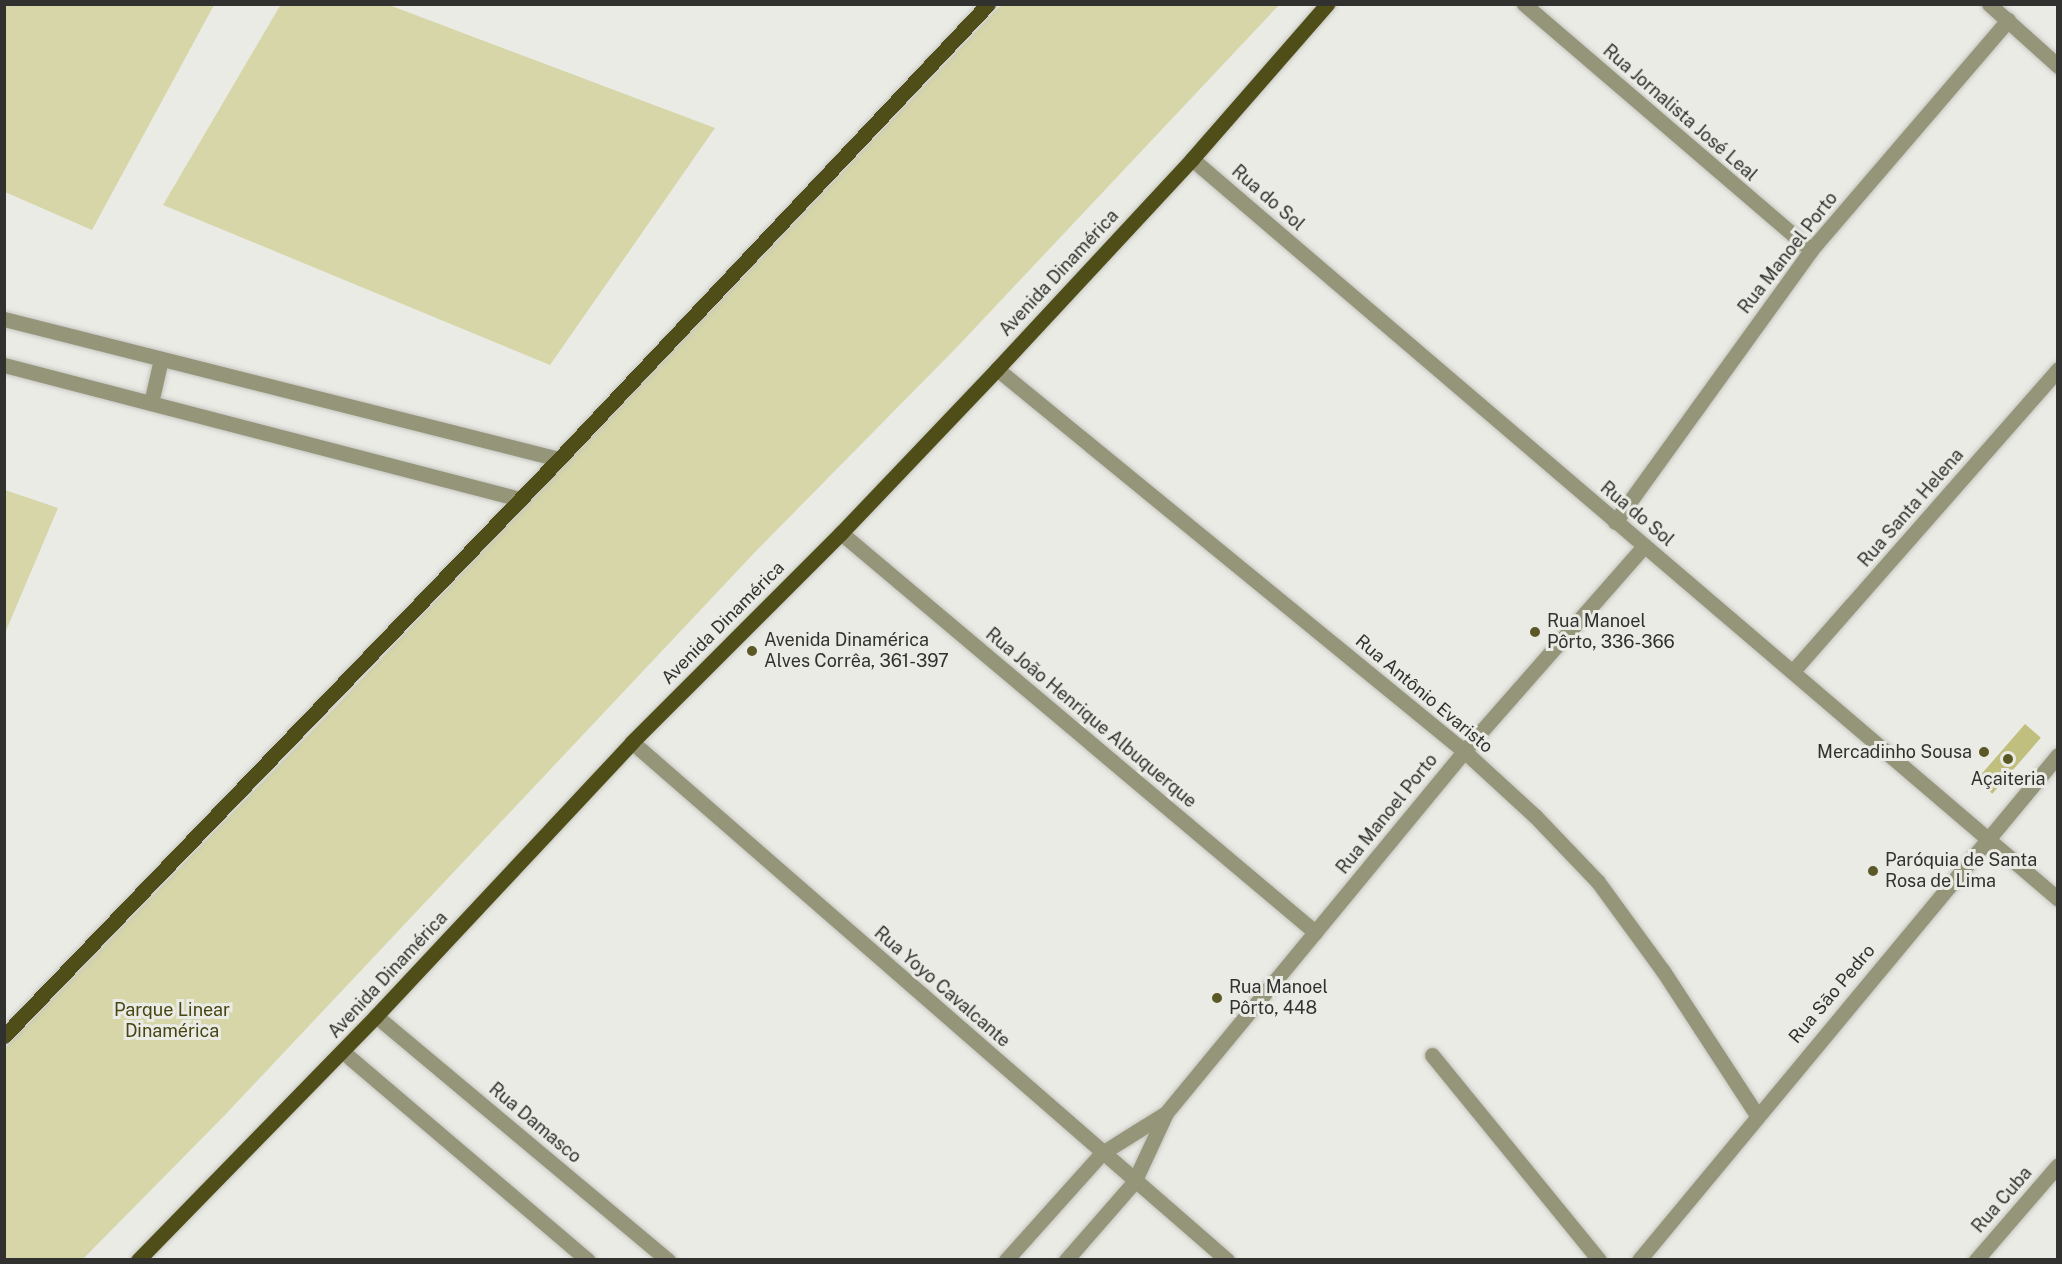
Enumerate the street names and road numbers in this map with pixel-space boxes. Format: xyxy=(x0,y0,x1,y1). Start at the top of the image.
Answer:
street label: Rua Jornalista José Leal xyxy=(1598,40,1762,186)
street label: Rua do Sol xyxy=(1227,160,1309,236)
street label: Rua Manoel Porto xyxy=(1734,188,1842,318)
street label: Avenida Dinamérica xyxy=(995,205,1123,341)
street label: Rua Santa Helena xyxy=(1854,445,1968,571)
street label: Rua do Sol xyxy=(1596,477,1678,551)
street label: Avenida Dinamérica xyxy=(657,557,789,689)
street label: Rua João Henrique Albuquerque xyxy=(981,623,1201,813)
street label: Rua Antônio Evaristo xyxy=(1351,630,1497,758)
street label: Rua Manoel Porto xyxy=(1332,750,1442,878)
street label: Avenida Dinamérica xyxy=(324,907,452,1043)
street label: Rua Yoyo Cavalcante xyxy=(870,922,1014,1052)
street label: Rua São Pedro xyxy=(1784,940,1880,1048)
street label: Rua Damasco xyxy=(485,1078,585,1168)
street label: Rua Cuba xyxy=(1967,1163,2037,1237)

